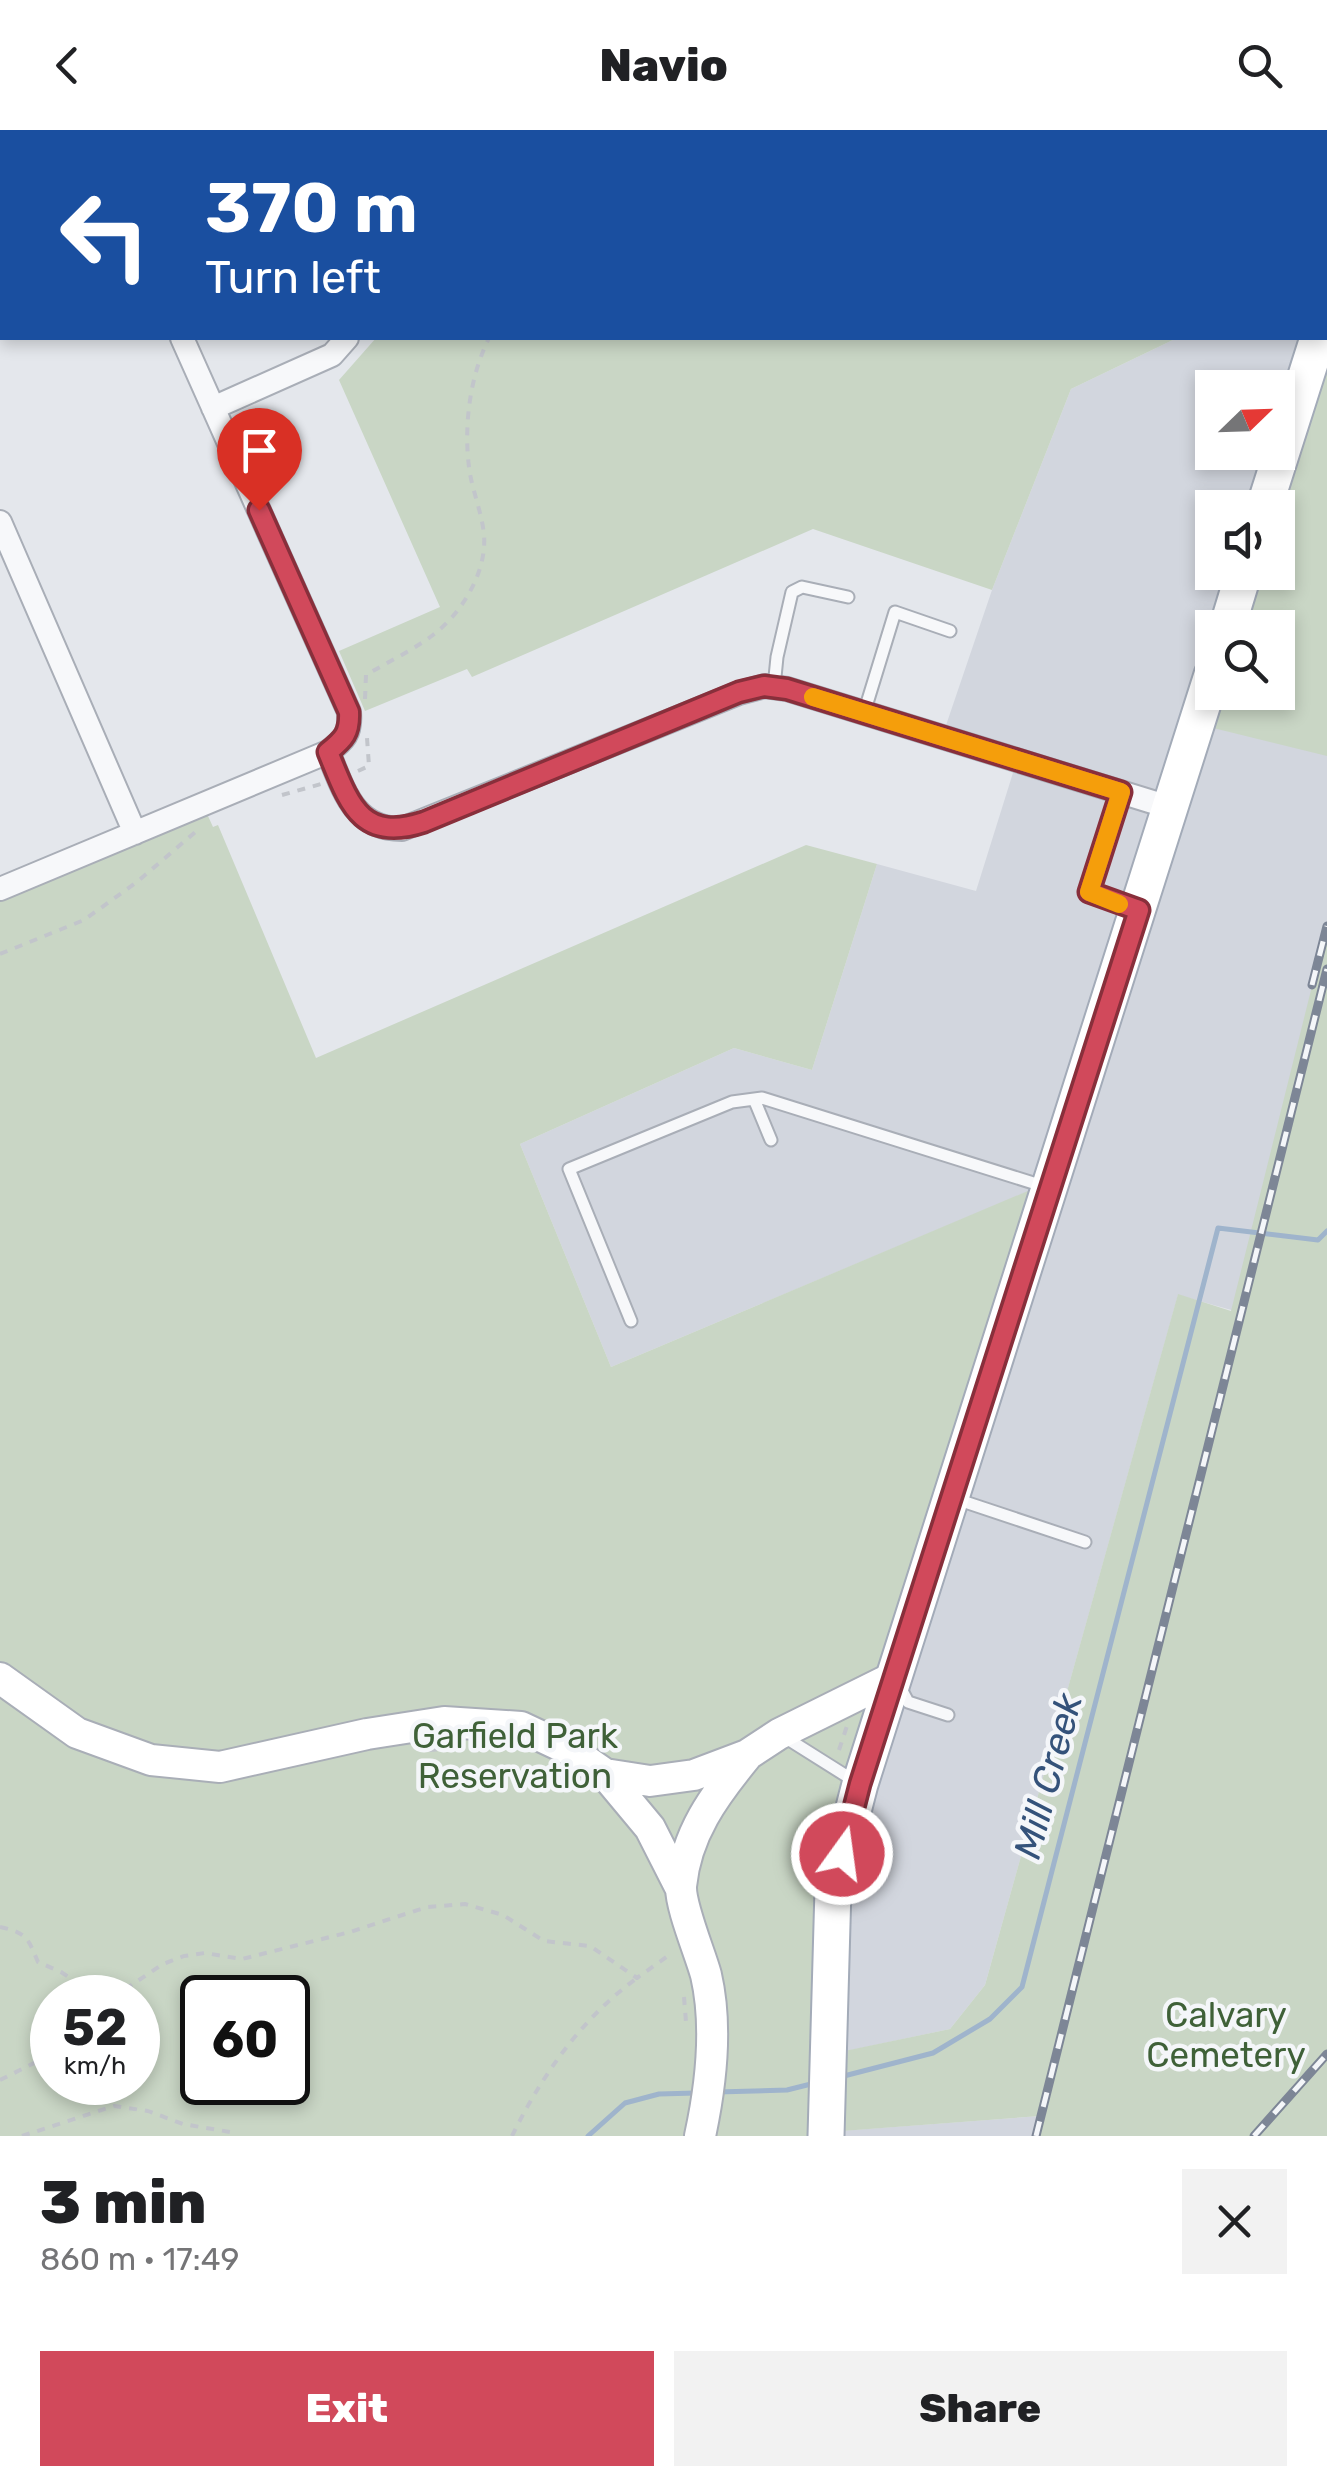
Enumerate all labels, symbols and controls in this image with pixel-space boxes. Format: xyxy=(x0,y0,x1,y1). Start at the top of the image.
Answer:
icon: back xyxy=(40,38,95,93)
icon: search xyxy=(1232,38,1287,93)
text: Navio xyxy=(599,39,728,92)
text: 370 m xyxy=(205,167,418,250)
icon: left xyxy=(40,170,170,300)
text: Turn left xyxy=(205,251,381,304)
north arrow xyxy=(1195,370,1295,470)
map controls xyxy=(1195,370,1295,710)
pin xyxy=(217,408,302,511)
icon: arrive xyxy=(232,423,287,478)
button: sound xyxy=(1195,490,1295,590)
button: search xyxy=(1195,610,1295,710)
water label: Mill Creek xyxy=(1004,1688,1092,1864)
park label: Garfield Park Reservation xyxy=(412,1715,618,1797)
position arrow xyxy=(790,1802,894,1906)
speed limit sign: 60 xyxy=(180,1975,310,2105)
park label: Calvary Cemetery xyxy=(1146,1994,1306,2076)
text: 52 xyxy=(63,1998,127,2058)
text: km/h xyxy=(64,2051,126,2080)
text: 3 min xyxy=(40,2167,206,2238)
button: close xyxy=(1182,2169,1287,2274)
text: 860 m · 17:49 xyxy=(40,2240,239,2278)
button: Exit xyxy=(40,2351,654,2466)
button: Share xyxy=(674,2351,1287,2466)

